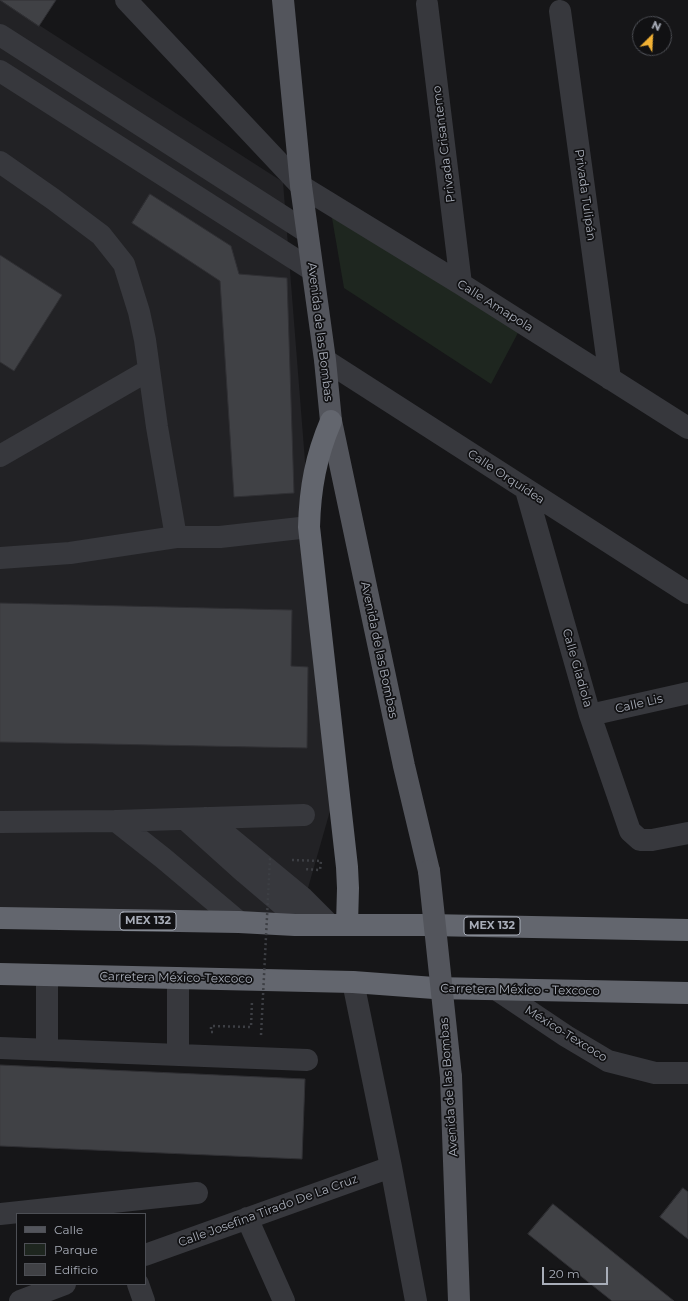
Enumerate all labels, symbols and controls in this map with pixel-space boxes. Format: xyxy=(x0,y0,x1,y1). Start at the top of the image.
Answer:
north arrow xyxy=(632,16,672,56)
text: N xyxy=(650,18,663,34)
street label: Privada Crisantemo xyxy=(430,85,458,203)
street label: Privada Tulipán xyxy=(571,148,599,242)
street label: Avenida de las Bombas xyxy=(304,262,336,402)
street label: Calle Amapola xyxy=(454,277,536,335)
street label: Calle Orquídea xyxy=(465,447,547,507)
street label: Avenida de las Bombas xyxy=(357,580,401,720)
street label: Calle Gladiola xyxy=(559,627,595,709)
street label: Calle Lis xyxy=(614,692,664,716)
road number: MEX 132 xyxy=(120,912,176,930)
road number: MEX 132 xyxy=(464,917,520,935)
street label: Carretera México-Texcoco xyxy=(99,969,253,987)
street label: Carretera México - Texcoco xyxy=(440,981,600,999)
street label: México-Texcoco xyxy=(522,1003,610,1065)
street label: Avenida de las Bombas xyxy=(437,1017,461,1157)
street label: Calle Josefina Tirado De La Cruz xyxy=(176,1172,360,1250)
legend xyxy=(16,1213,146,1285)
text: Calle xyxy=(54,1222,83,1237)
text: Parque xyxy=(54,1242,98,1257)
scale bar xyxy=(544,1259,610,1285)
text: Edificio xyxy=(54,1262,98,1277)
text: 20 m xyxy=(549,1266,580,1281)

